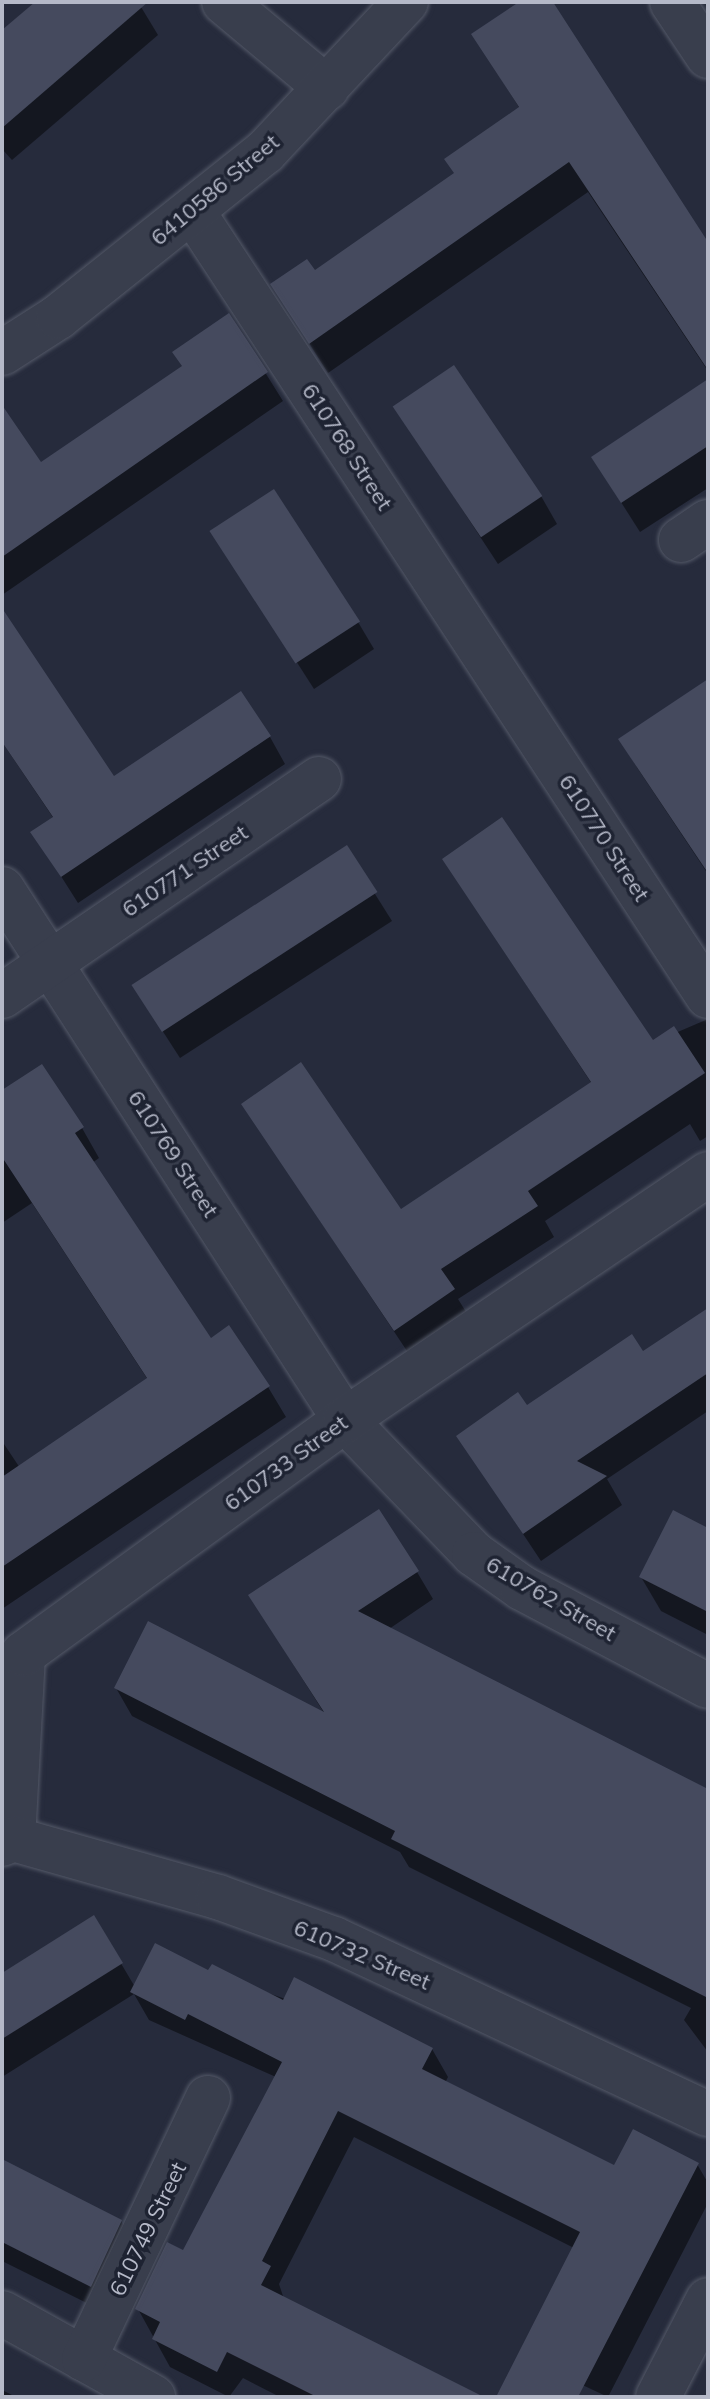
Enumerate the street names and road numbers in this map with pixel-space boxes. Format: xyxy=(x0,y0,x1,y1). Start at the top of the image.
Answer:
street label: 6410586 Street xyxy=(146,129,284,251)
street label: 610768 Street xyxy=(296,379,398,515)
street label: 610770 Street xyxy=(553,770,655,906)
street label: 610771 Street xyxy=(117,819,253,923)
street label: 610769 Street xyxy=(122,1086,224,1222)
street label: 610733 Street xyxy=(219,1409,353,1517)
street label: 610762 Street xyxy=(481,1551,621,1647)
street label: 610732 Street xyxy=(290,1914,434,1996)
street label: 610749 Street xyxy=(104,2158,192,2300)

